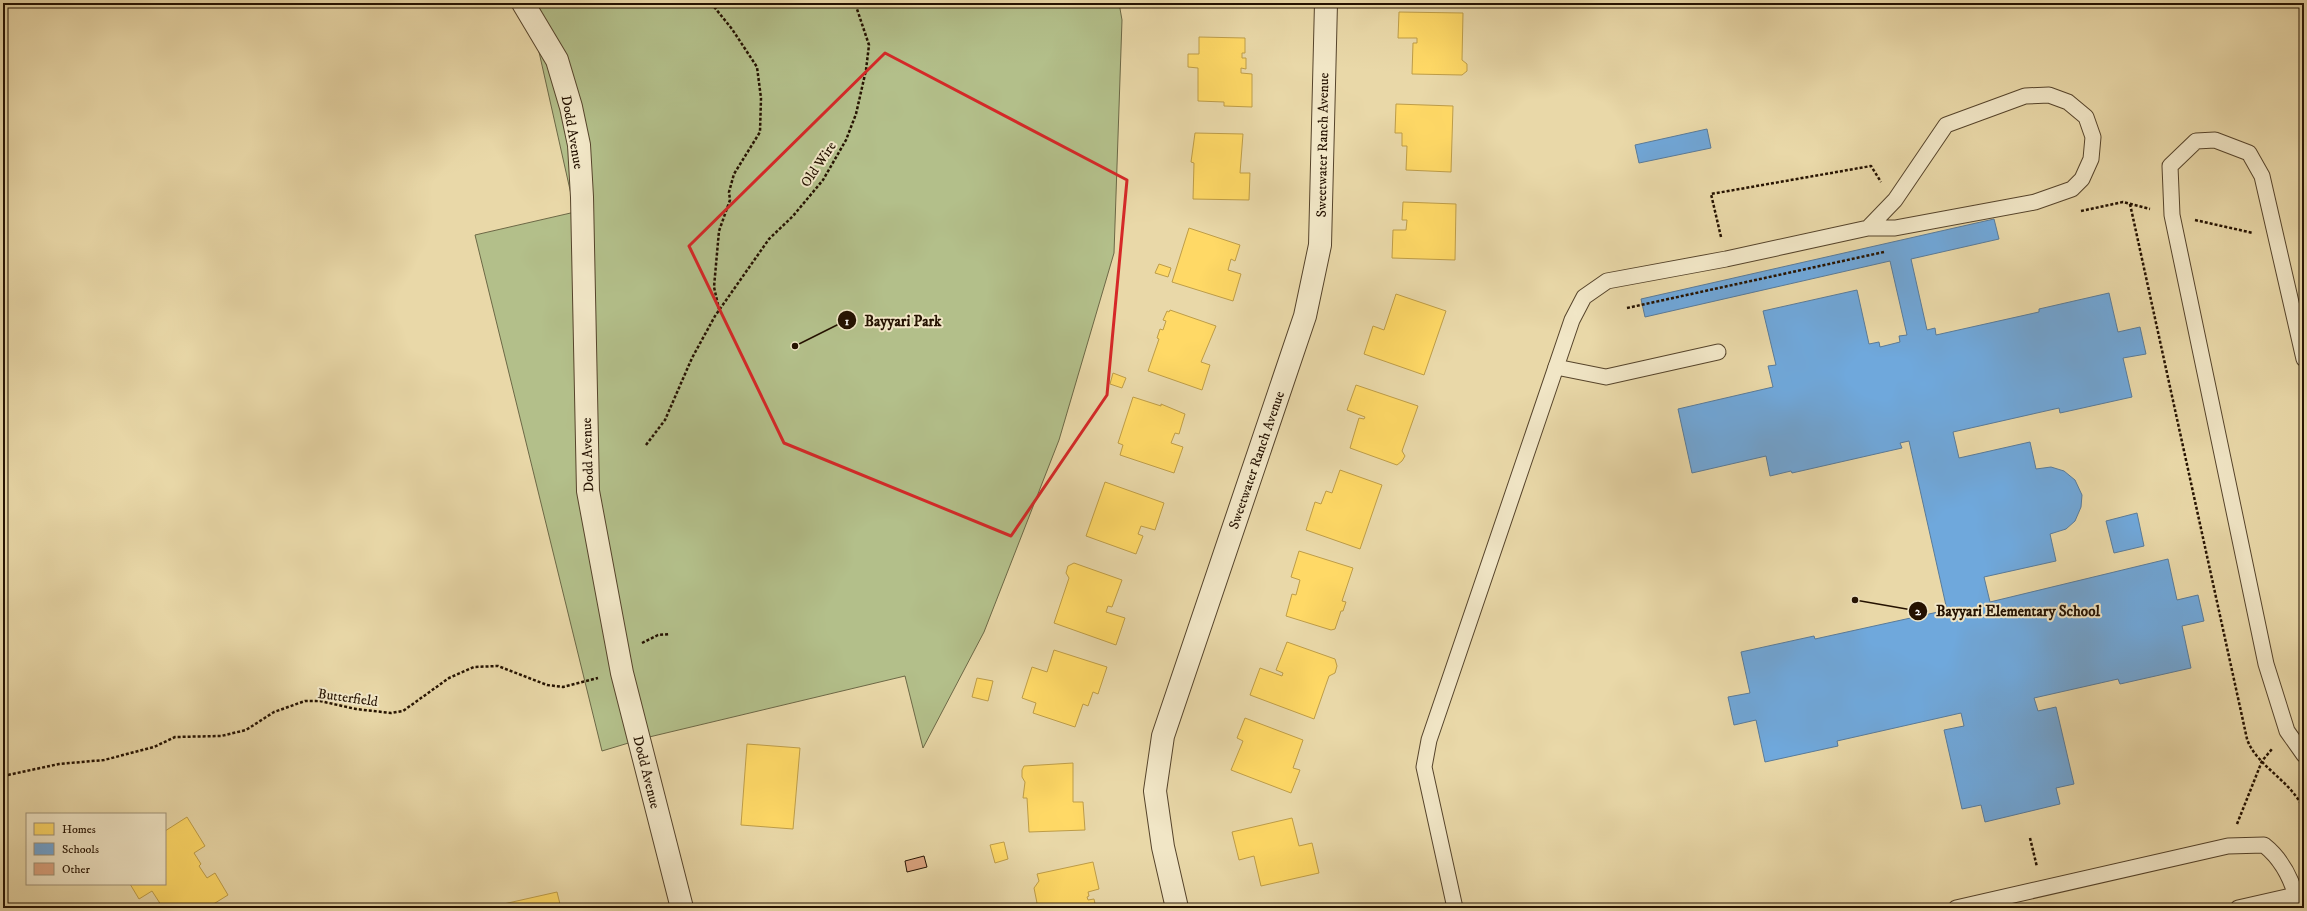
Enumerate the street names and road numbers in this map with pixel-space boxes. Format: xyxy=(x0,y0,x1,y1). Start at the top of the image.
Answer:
street label: Sweetwater Ranch Avenue xyxy=(1313,72,1333,218)
street label: Dodd Avenue xyxy=(557,94,587,171)
street label: Old Wire xyxy=(797,138,841,191)
street label: Sweetwater Ranch Avenue xyxy=(1225,389,1289,532)
street label: Dodd Avenue xyxy=(578,417,598,493)
street label: Butterfield xyxy=(317,685,379,711)
street label: Dodd Avenue xyxy=(628,734,664,811)

